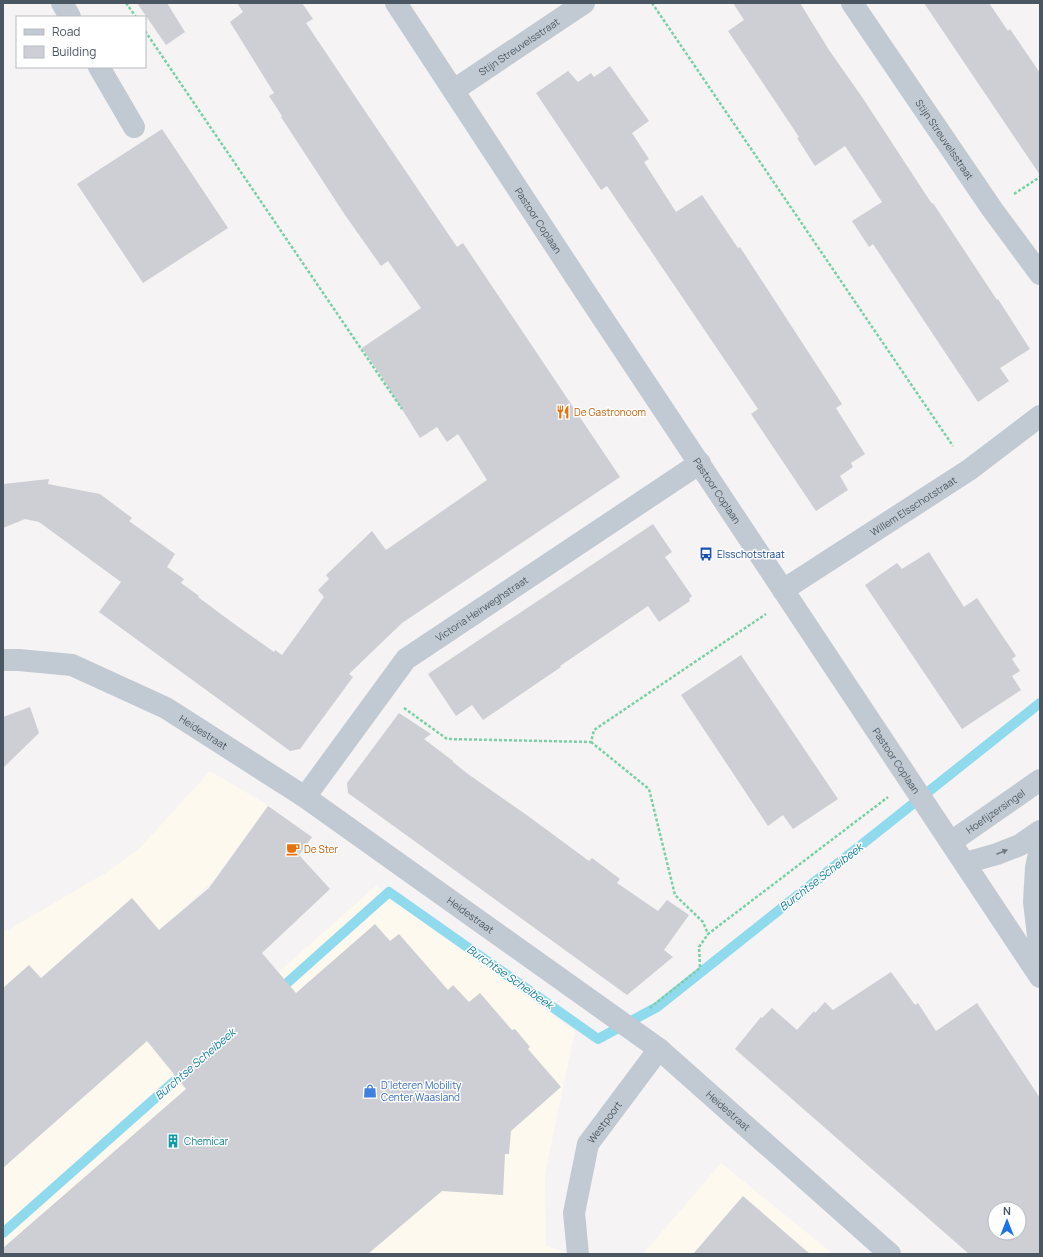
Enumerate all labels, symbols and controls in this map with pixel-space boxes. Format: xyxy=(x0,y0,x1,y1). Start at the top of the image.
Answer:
street label: Stijn Streuvelsstraat xyxy=(476,14,562,79)
legend xyxy=(16,16,146,68)
text: Road xyxy=(52,23,80,40)
text: Building xyxy=(52,43,96,60)
street label: Stijn Streuvelsstraat xyxy=(912,96,977,183)
street label: Pastoor Coplaan xyxy=(512,185,565,256)
restaurant icon: De Gastronoom xyxy=(555,404,571,420)
place label: De Gastronoom xyxy=(574,405,646,419)
street label: Pastoor Coplaan xyxy=(690,455,744,526)
street label: Willem Elsschotstraat xyxy=(867,473,959,539)
bus stop icon: Elsschotstraat xyxy=(698,546,714,562)
place label: Elsschotstraat xyxy=(717,547,785,561)
street label: Victoria Heirweghstraat xyxy=(433,573,531,645)
street label: Heidestraat xyxy=(177,711,230,753)
street label: Pastoor Coplaan xyxy=(869,725,923,796)
street label: Hoefijzersingel xyxy=(963,786,1028,837)
water label: Burchtse Scheibeek xyxy=(776,838,867,914)
cafe icon: De Ster xyxy=(285,841,301,857)
place label: De Ster xyxy=(304,842,338,856)
one-way arrow xyxy=(997,849,1008,855)
street label: Heidestraat xyxy=(444,893,497,936)
water label: Burchtse Scheibeek xyxy=(464,941,558,1013)
water label: Burchtse Scheibeek xyxy=(151,1024,239,1103)
place label: D’Ieteren Mobility Center Waasland xyxy=(381,1078,462,1104)
shop icon: D’Ieteren Mobility Center Waasland xyxy=(362,1083,378,1099)
street label: Heidestraat xyxy=(703,1087,754,1134)
street label: Westpoort xyxy=(584,1098,625,1146)
building icon: Chemicar xyxy=(165,1133,181,1149)
place label: Chemicar xyxy=(184,1134,229,1148)
north arrow xyxy=(987,1201,1027,1241)
text: N xyxy=(1003,1203,1011,1218)

